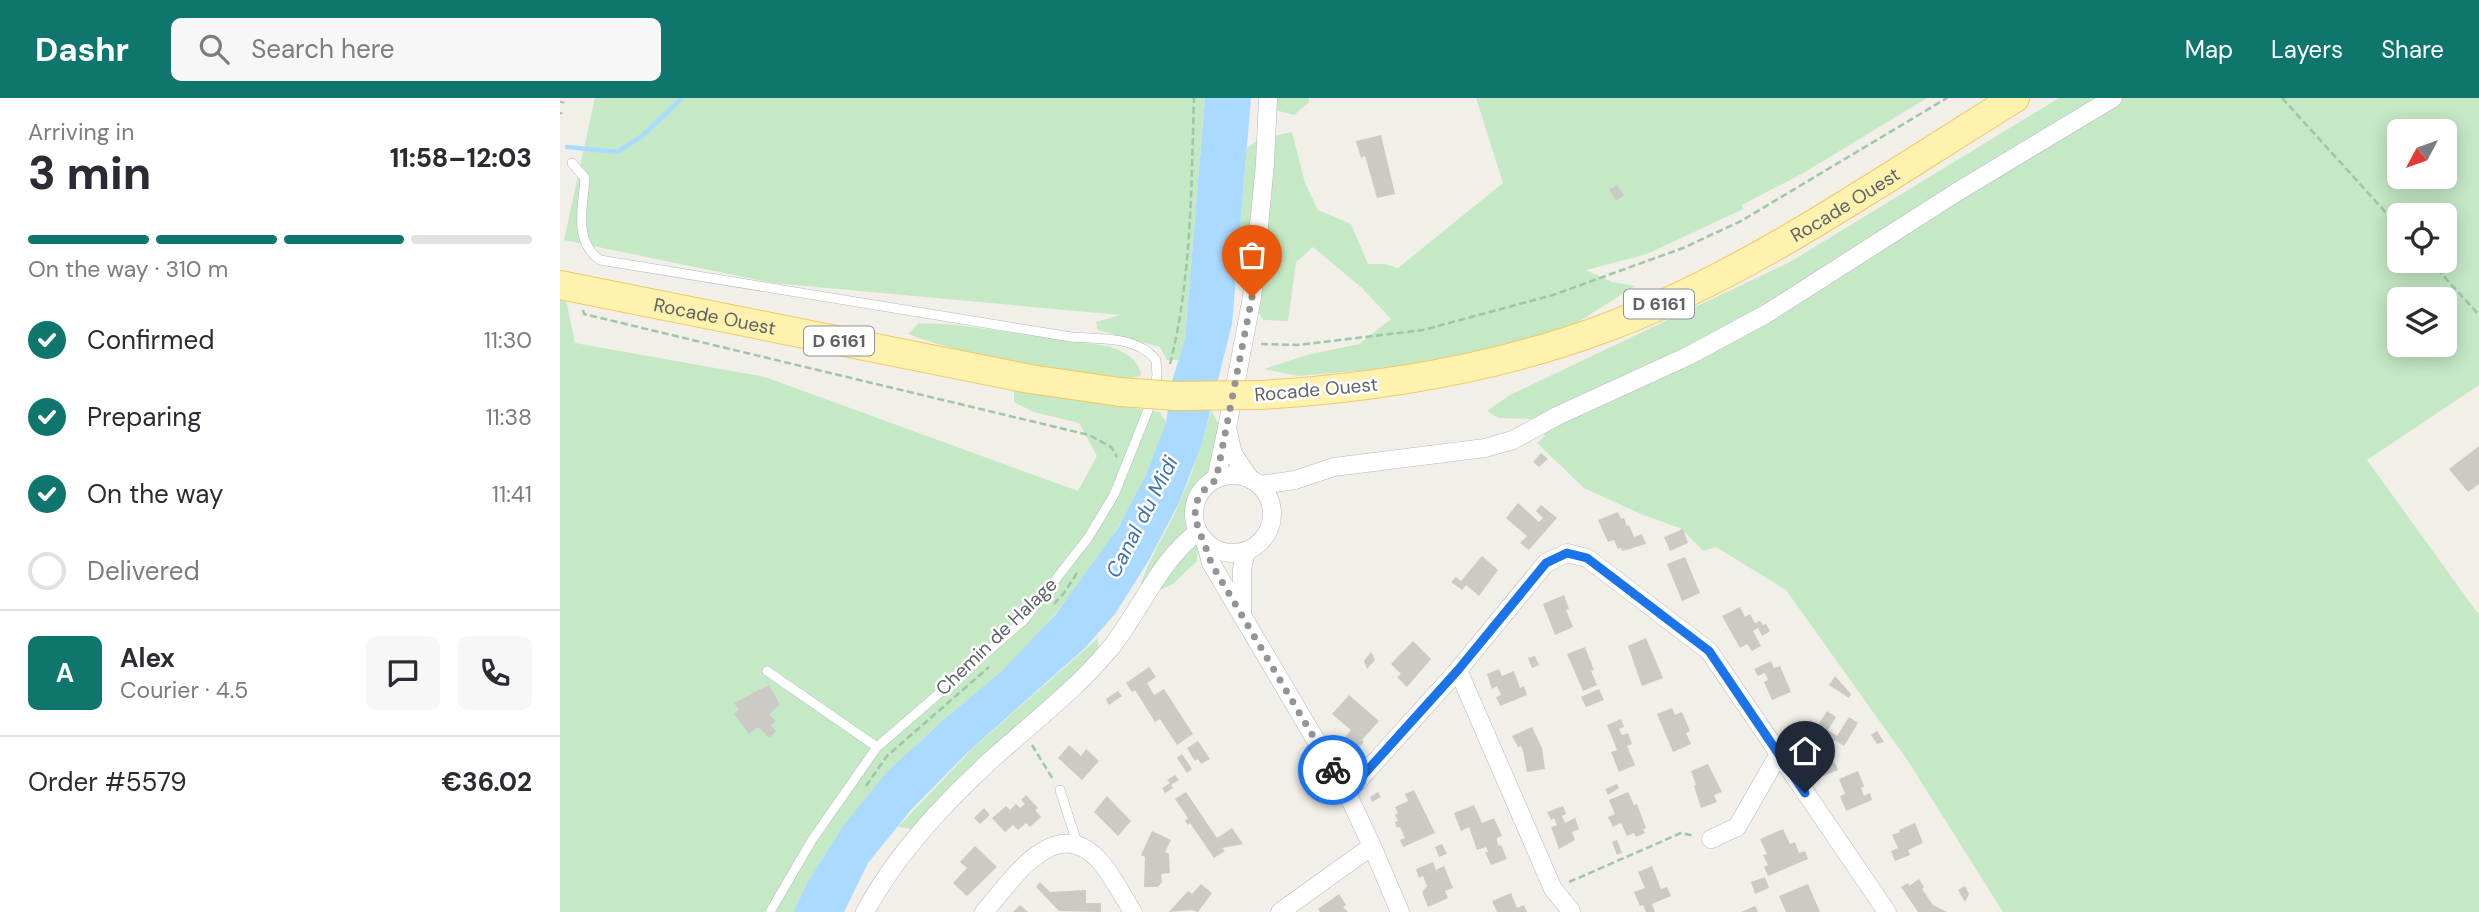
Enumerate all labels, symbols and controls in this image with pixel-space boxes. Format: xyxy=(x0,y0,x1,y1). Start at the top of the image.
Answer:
search box xyxy=(171,18,661,81)
text: Dashr xyxy=(35,28,129,71)
icon: search xyxy=(195,30,233,68)
text: Search here xyxy=(251,32,395,66)
text: Map xyxy=(2185,34,2233,65)
text: Layers xyxy=(2271,34,2343,65)
text: Share xyxy=(2381,34,2444,65)
text: Arriving in xyxy=(28,117,134,147)
north arrow xyxy=(2387,119,2457,189)
map controls xyxy=(2387,119,2457,357)
text: 11:58–12:03 xyxy=(390,141,532,175)
text: 3 min xyxy=(28,143,151,203)
street label: Rocade Ouest xyxy=(1786,162,1905,248)
button: locate xyxy=(2387,203,2457,273)
pin xyxy=(1222,225,1282,297)
icon: bag xyxy=(1233,236,1271,274)
text: On the way · 310 m xyxy=(28,254,228,284)
button: layers xyxy=(2387,287,2457,357)
road number: D 6161 xyxy=(1624,289,1694,318)
street label: Rocade Ouest xyxy=(652,292,778,341)
icon: check xyxy=(28,321,66,359)
text: Confirmed xyxy=(87,323,214,357)
text: 11:30 xyxy=(484,325,532,355)
road number: D 6161 xyxy=(804,327,874,356)
street label: Rocade Ouest xyxy=(1253,372,1379,407)
icon: check xyxy=(28,398,66,436)
text: Preparing xyxy=(87,400,202,434)
text: 11:38 xyxy=(485,402,532,432)
water label: Canal du Midi xyxy=(1099,451,1185,583)
icon: check xyxy=(28,475,66,513)
text: On the way xyxy=(87,477,223,511)
text: 11:41 xyxy=(492,479,532,509)
text: Delivered xyxy=(87,554,200,588)
street label: Chemin de Halage xyxy=(930,572,1062,701)
button: chat xyxy=(366,636,440,710)
button: phone xyxy=(458,636,532,710)
text: Alex xyxy=(120,641,175,675)
text: A xyxy=(56,656,74,690)
text: Courier · 4.5 xyxy=(120,675,248,705)
pin xyxy=(1775,721,1835,793)
icon: home xyxy=(1786,732,1824,770)
courier xyxy=(1298,735,1368,805)
icon: bike xyxy=(1314,751,1352,789)
text: Order #5579 xyxy=(28,765,187,799)
text: €36.02 xyxy=(441,765,532,799)

